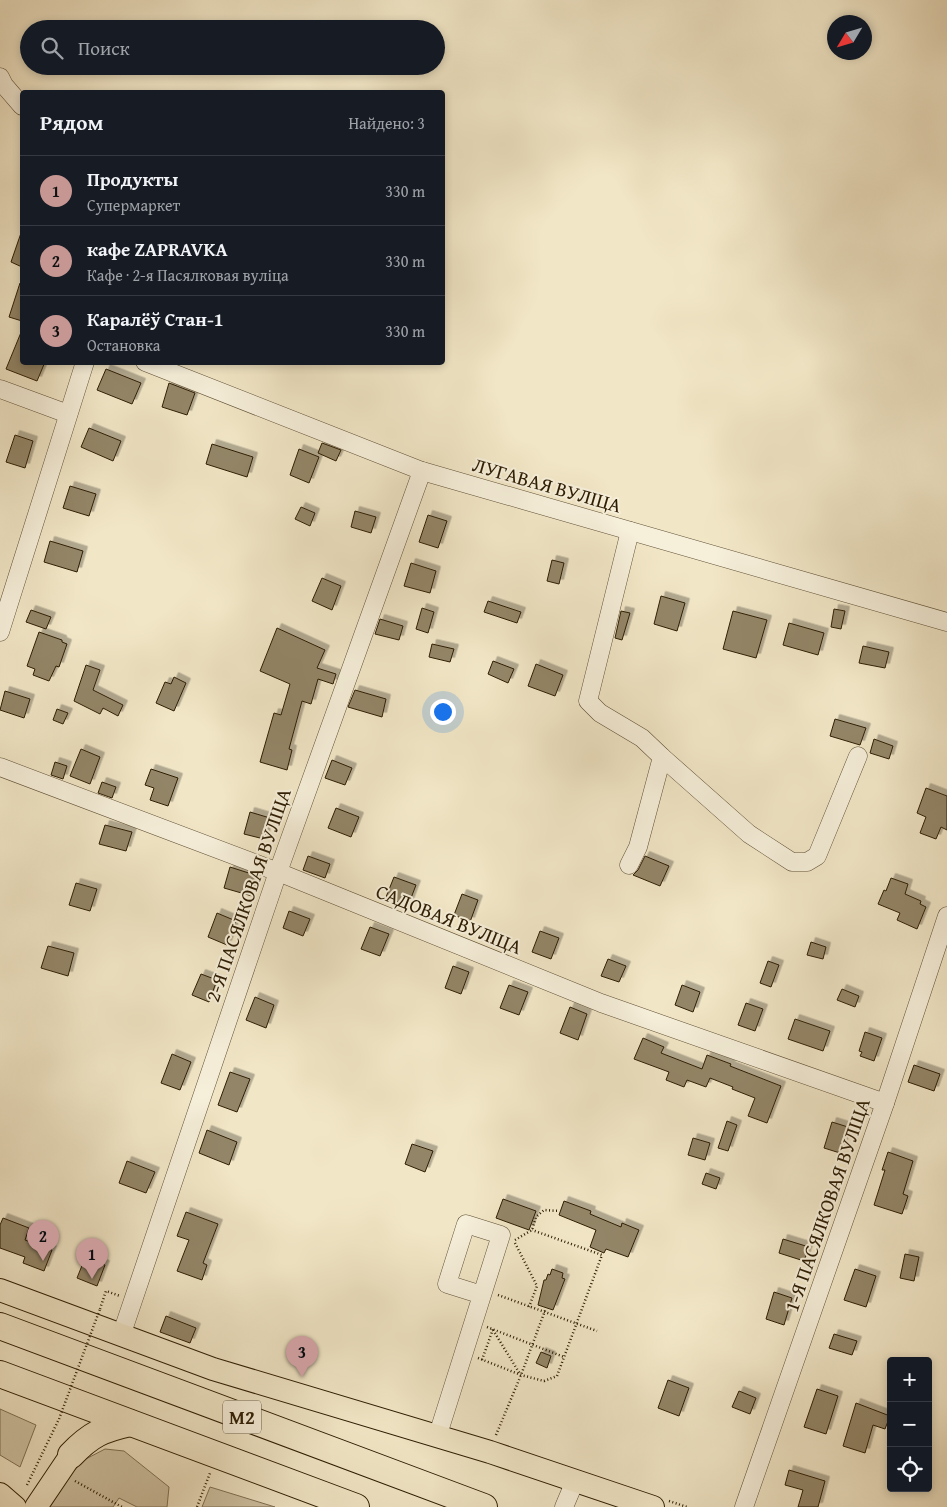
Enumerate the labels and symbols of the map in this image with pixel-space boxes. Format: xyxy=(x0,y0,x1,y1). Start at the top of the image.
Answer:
north arrow xyxy=(827,15,872,60)
street label: ЛУГАВАЯ ВУЛІЦА xyxy=(469,449,625,520)
your location xyxy=(430,699,456,725)
street label: 2-Я ПАСЯЛКОВАЯ ВУЛІЦА xyxy=(197,784,298,1006)
street label: САДОВАЯ ВУЛІЦА xyxy=(372,876,526,961)
street label: 1-Я ПАСЯЛКОВАЯ ВУЛІЦА xyxy=(776,1094,877,1316)
pin: 2 xyxy=(27,1220,59,1261)
pin: 1 xyxy=(76,1238,108,1279)
pin: 3 xyxy=(286,1336,318,1377)
road number: М2 xyxy=(223,1400,261,1434)

